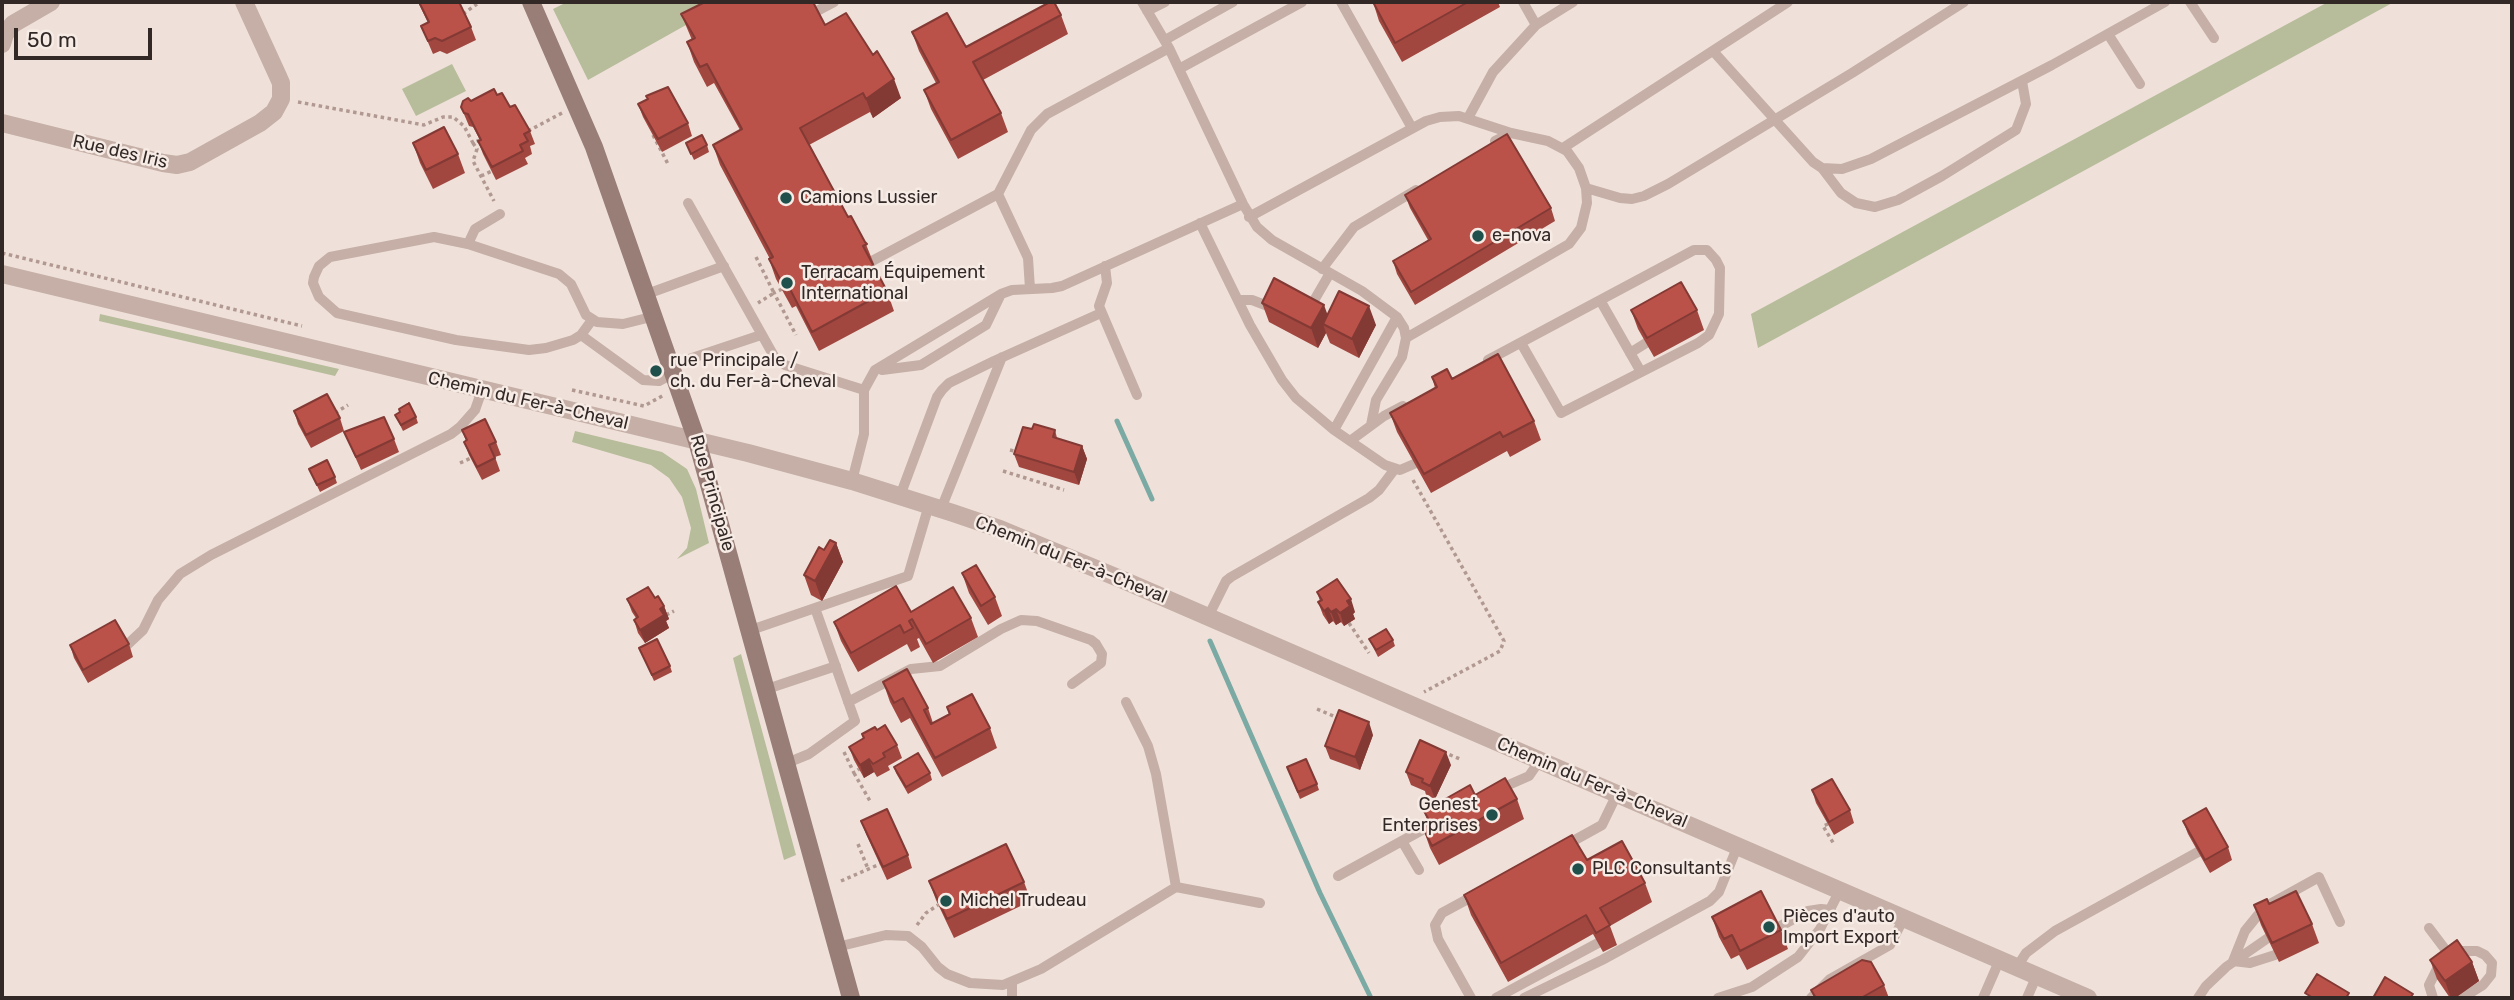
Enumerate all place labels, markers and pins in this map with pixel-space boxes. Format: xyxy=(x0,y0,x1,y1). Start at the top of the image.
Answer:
place label: Camions Lussier xyxy=(800,187,937,209)
marker: Camions Lussier xyxy=(778,190,794,206)
place label: e-nova xyxy=(1492,225,1551,247)
marker: e-nova xyxy=(1470,228,1486,244)
place label: Terracam Équipement International xyxy=(801,262,985,304)
marker: Terracam Équipement International xyxy=(779,275,795,291)
place label: rue Principale / ch. du Fer-à-Cheval xyxy=(670,350,836,392)
marker: rue Principale / ch. du Fer-à-Cheval xyxy=(648,363,664,379)
place label: Genest Enterprises xyxy=(1382,794,1478,836)
marker: Genest Enterprises xyxy=(1484,807,1500,823)
place label: PLC Consultants xyxy=(1592,858,1731,880)
marker: PLC Consultants xyxy=(1570,861,1586,877)
place label: Michel Trudeau xyxy=(960,890,1087,912)
marker: Michel Trudeau xyxy=(938,893,954,909)
place label: Pièces d'auto Import Export xyxy=(1783,906,1899,948)
marker: Pièces d'auto Import Export xyxy=(1761,919,1777,935)

